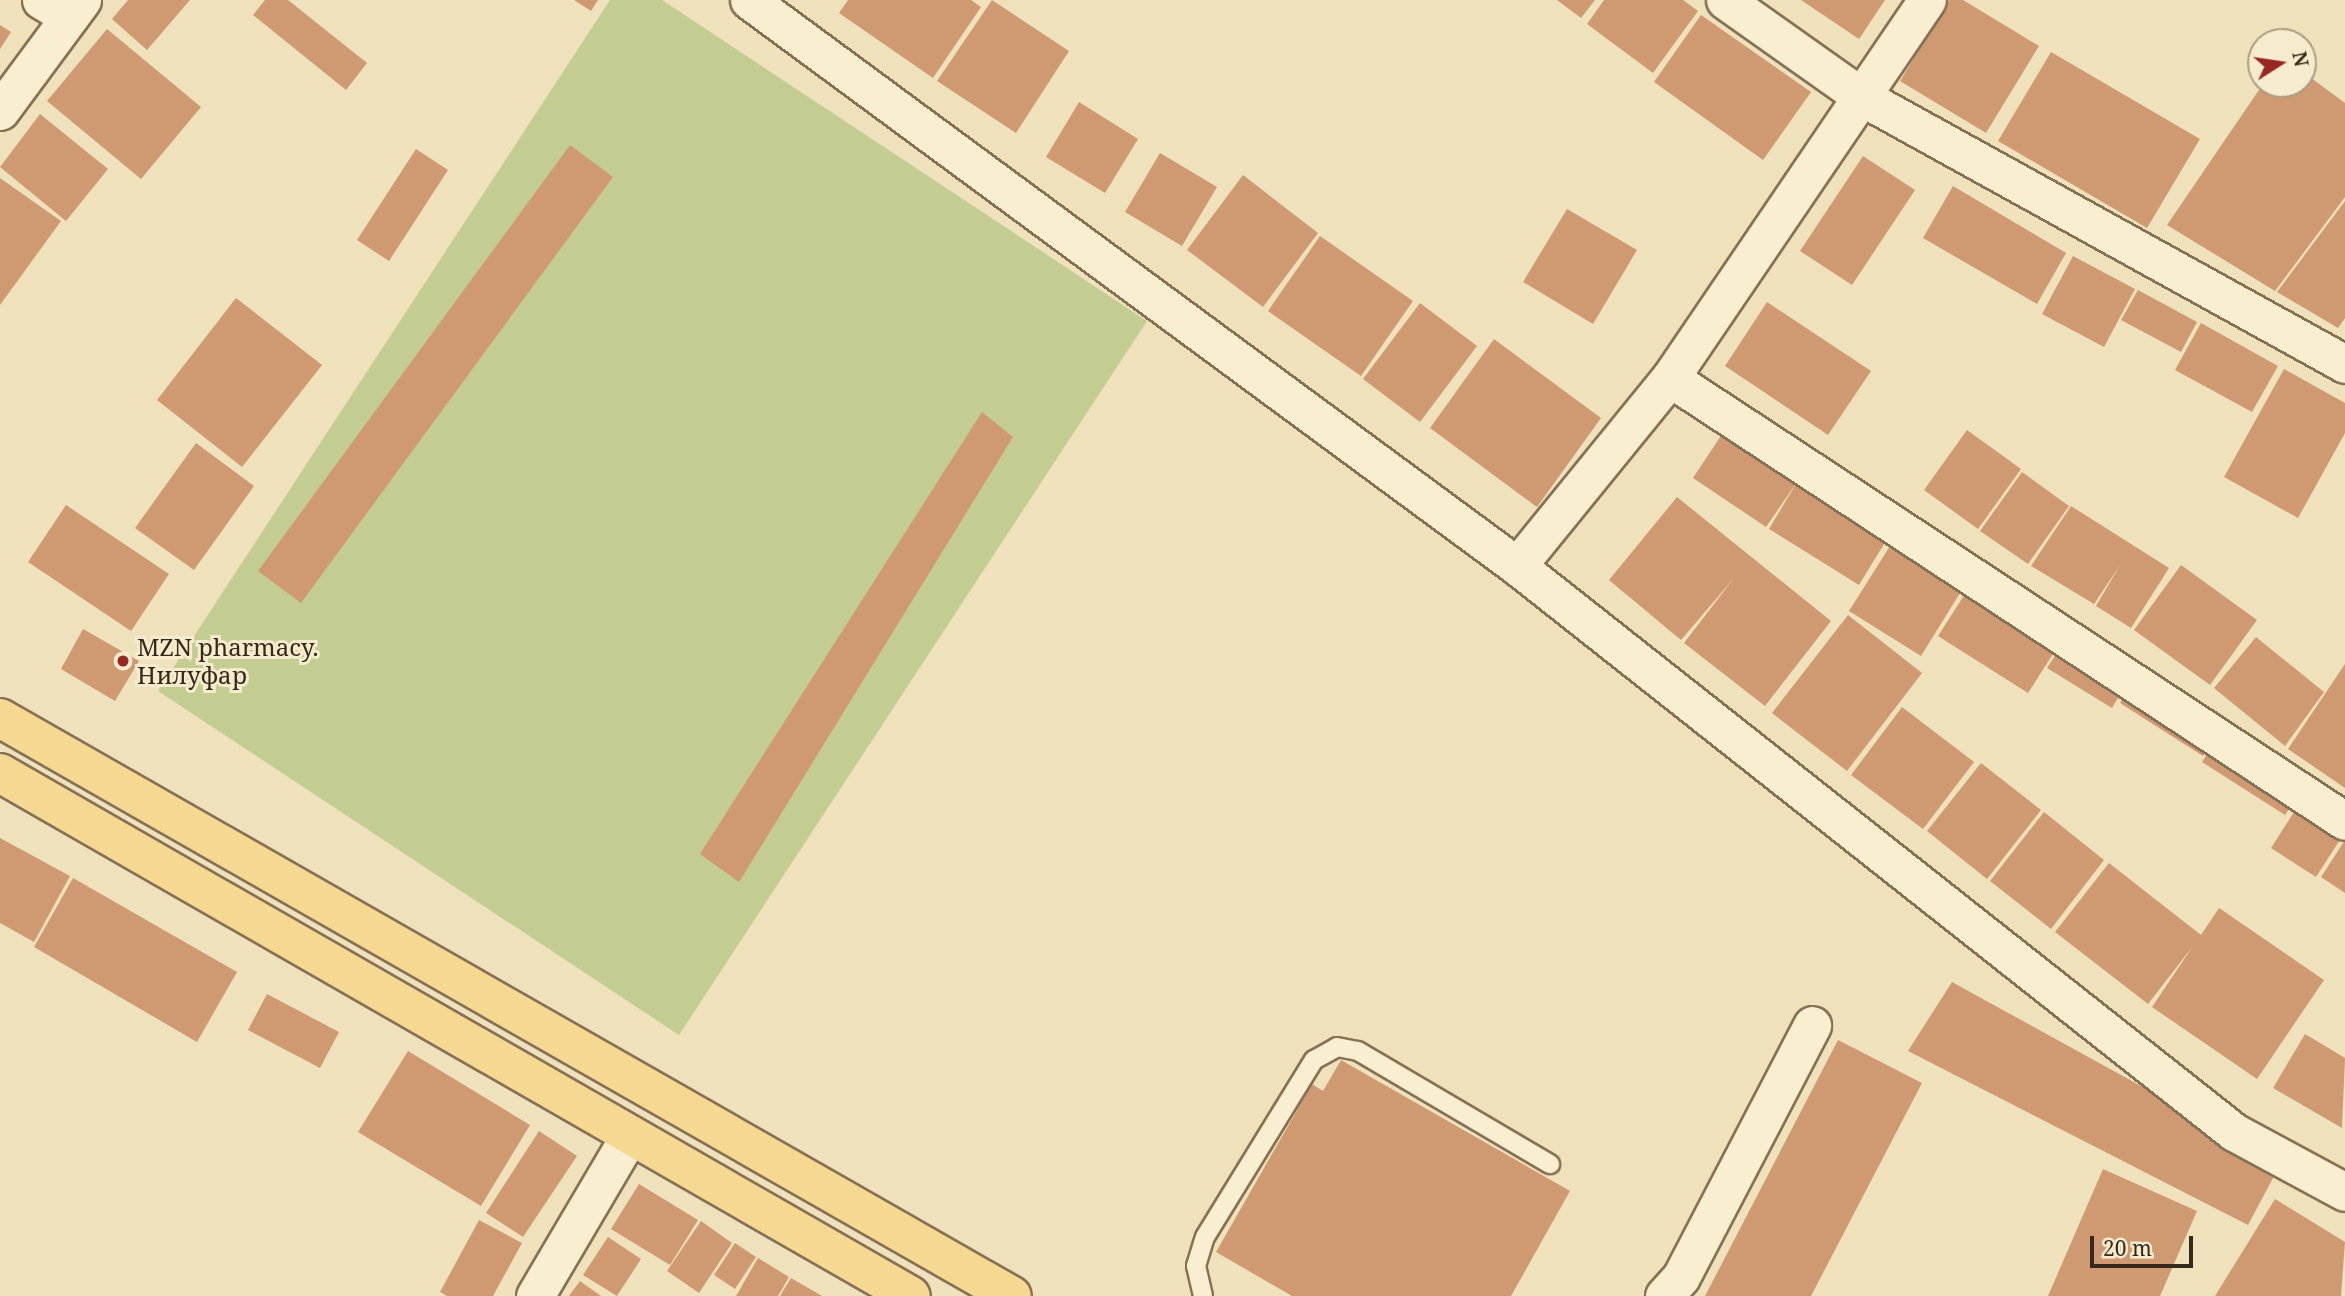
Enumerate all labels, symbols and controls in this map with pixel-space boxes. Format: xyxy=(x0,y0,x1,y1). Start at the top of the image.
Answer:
north arrow xyxy=(2247,28,2317,98)
text: N xyxy=(2286,49,2315,69)
place label: MZN pharmacy. Нилуфар xyxy=(137,633,318,689)
marker: MZN pharmacy. Нилуфар xyxy=(115,653,131,669)
scale bar xyxy=(2093,1222,2196,1266)
text: 20 m xyxy=(2103,1234,2152,1262)

